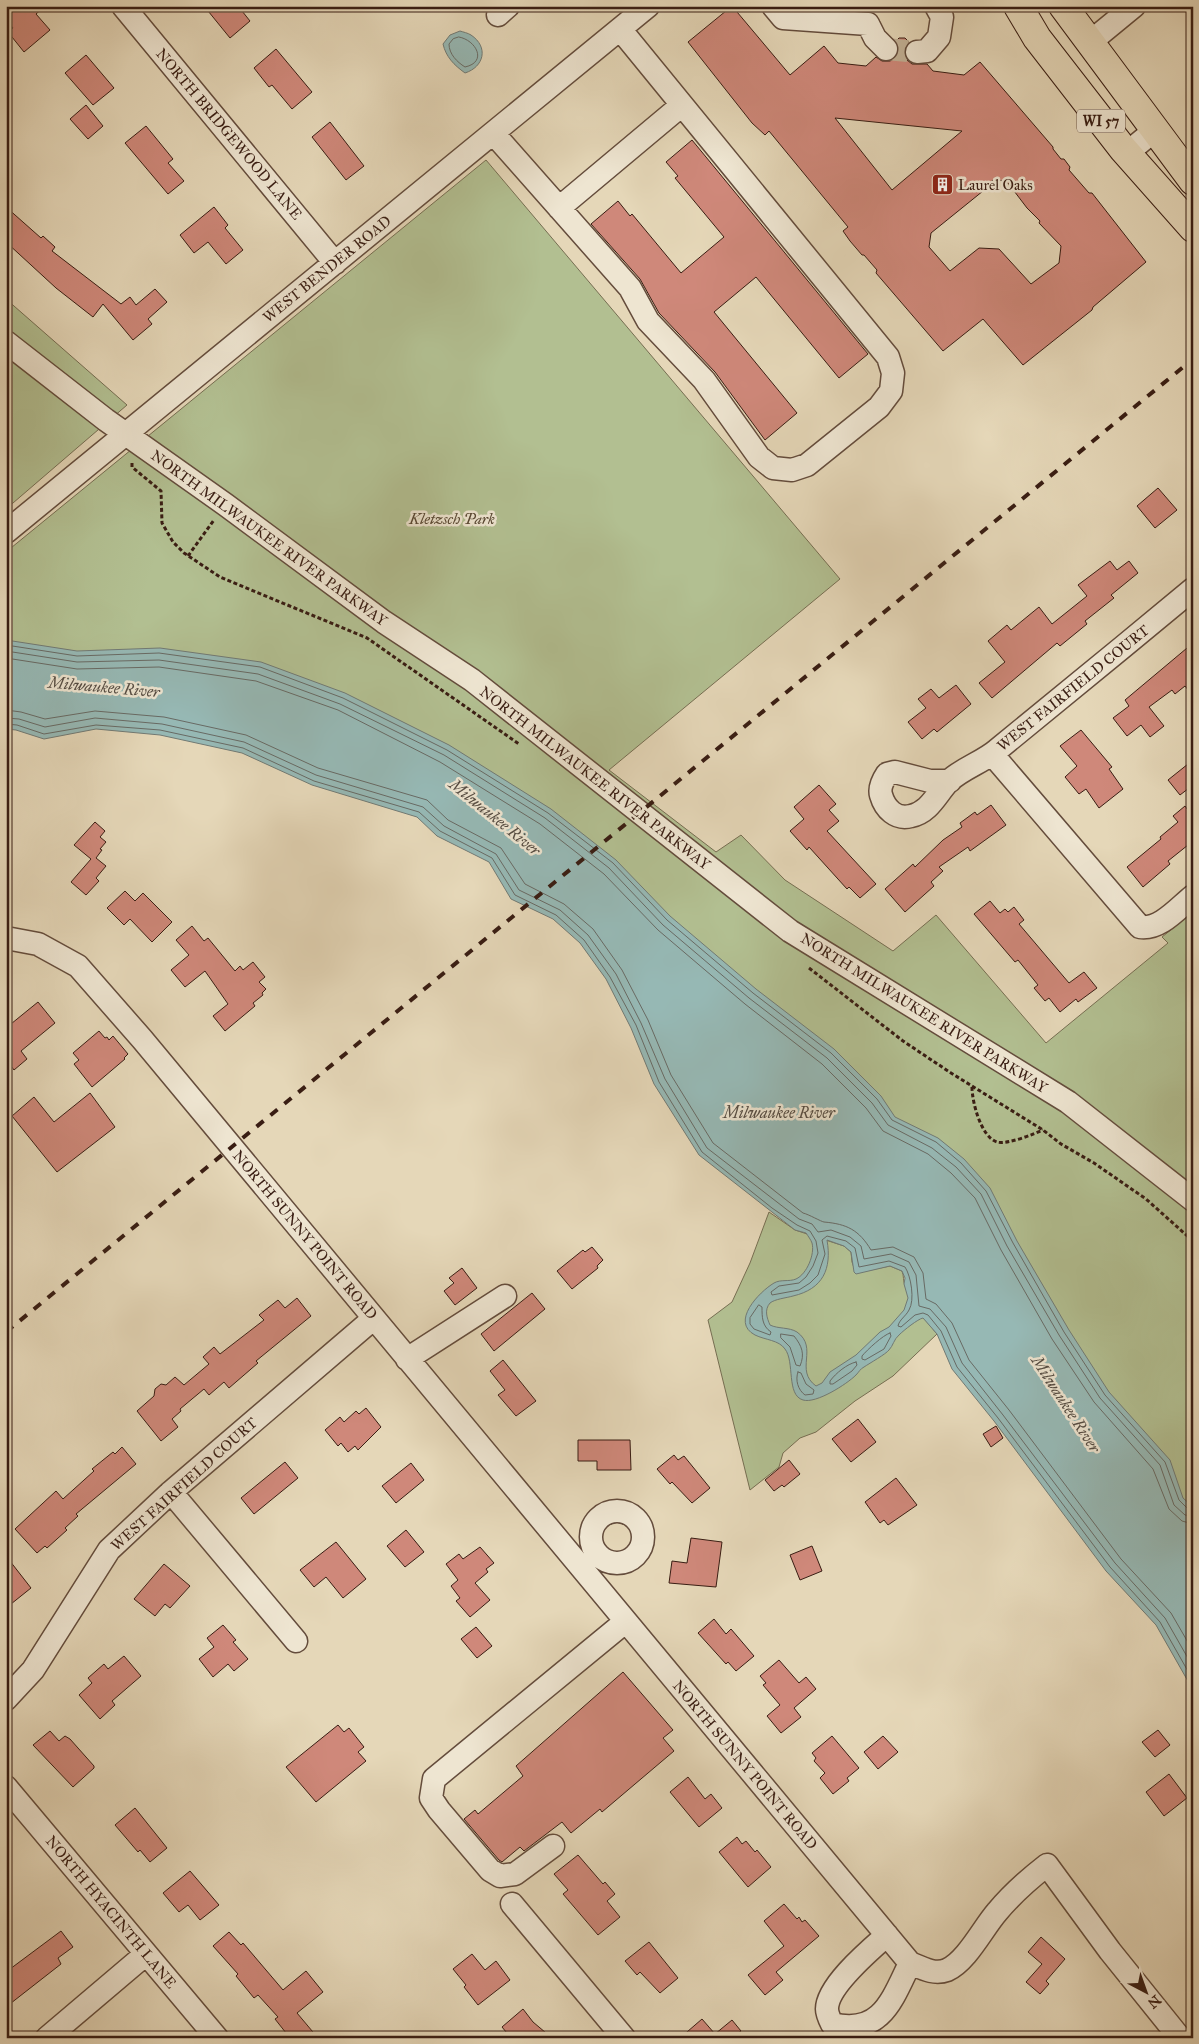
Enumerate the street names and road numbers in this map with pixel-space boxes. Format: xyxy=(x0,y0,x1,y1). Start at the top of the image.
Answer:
street label: NORTH BRIDGEWOOD LANE xyxy=(152,45,306,223)
road number: WI 57 xyxy=(1077,110,1125,132)
street label: WEST BENDER ROAD xyxy=(259,212,395,326)
street label: NORTH MILWAUKEE RIVER PARKWAY xyxy=(147,446,391,630)
street label: WEST FAIRFIELD COURT xyxy=(993,621,1153,755)
street label: NORTH MILWAUKEE RIVER PARKWAY xyxy=(476,682,714,874)
street label: NORTH MILWAUKEE RIVER PARKWAY xyxy=(797,929,1051,1097)
street label: NORTH SUNNY POINT ROAD xyxy=(229,1147,381,1323)
street label: WEST FAIRFIELD COURT xyxy=(107,1414,261,1554)
street label: NORTH SUNNY POINT ROAD xyxy=(669,1677,821,1853)
street label: NORTH HYACINTH LANE xyxy=(42,1832,180,1992)

